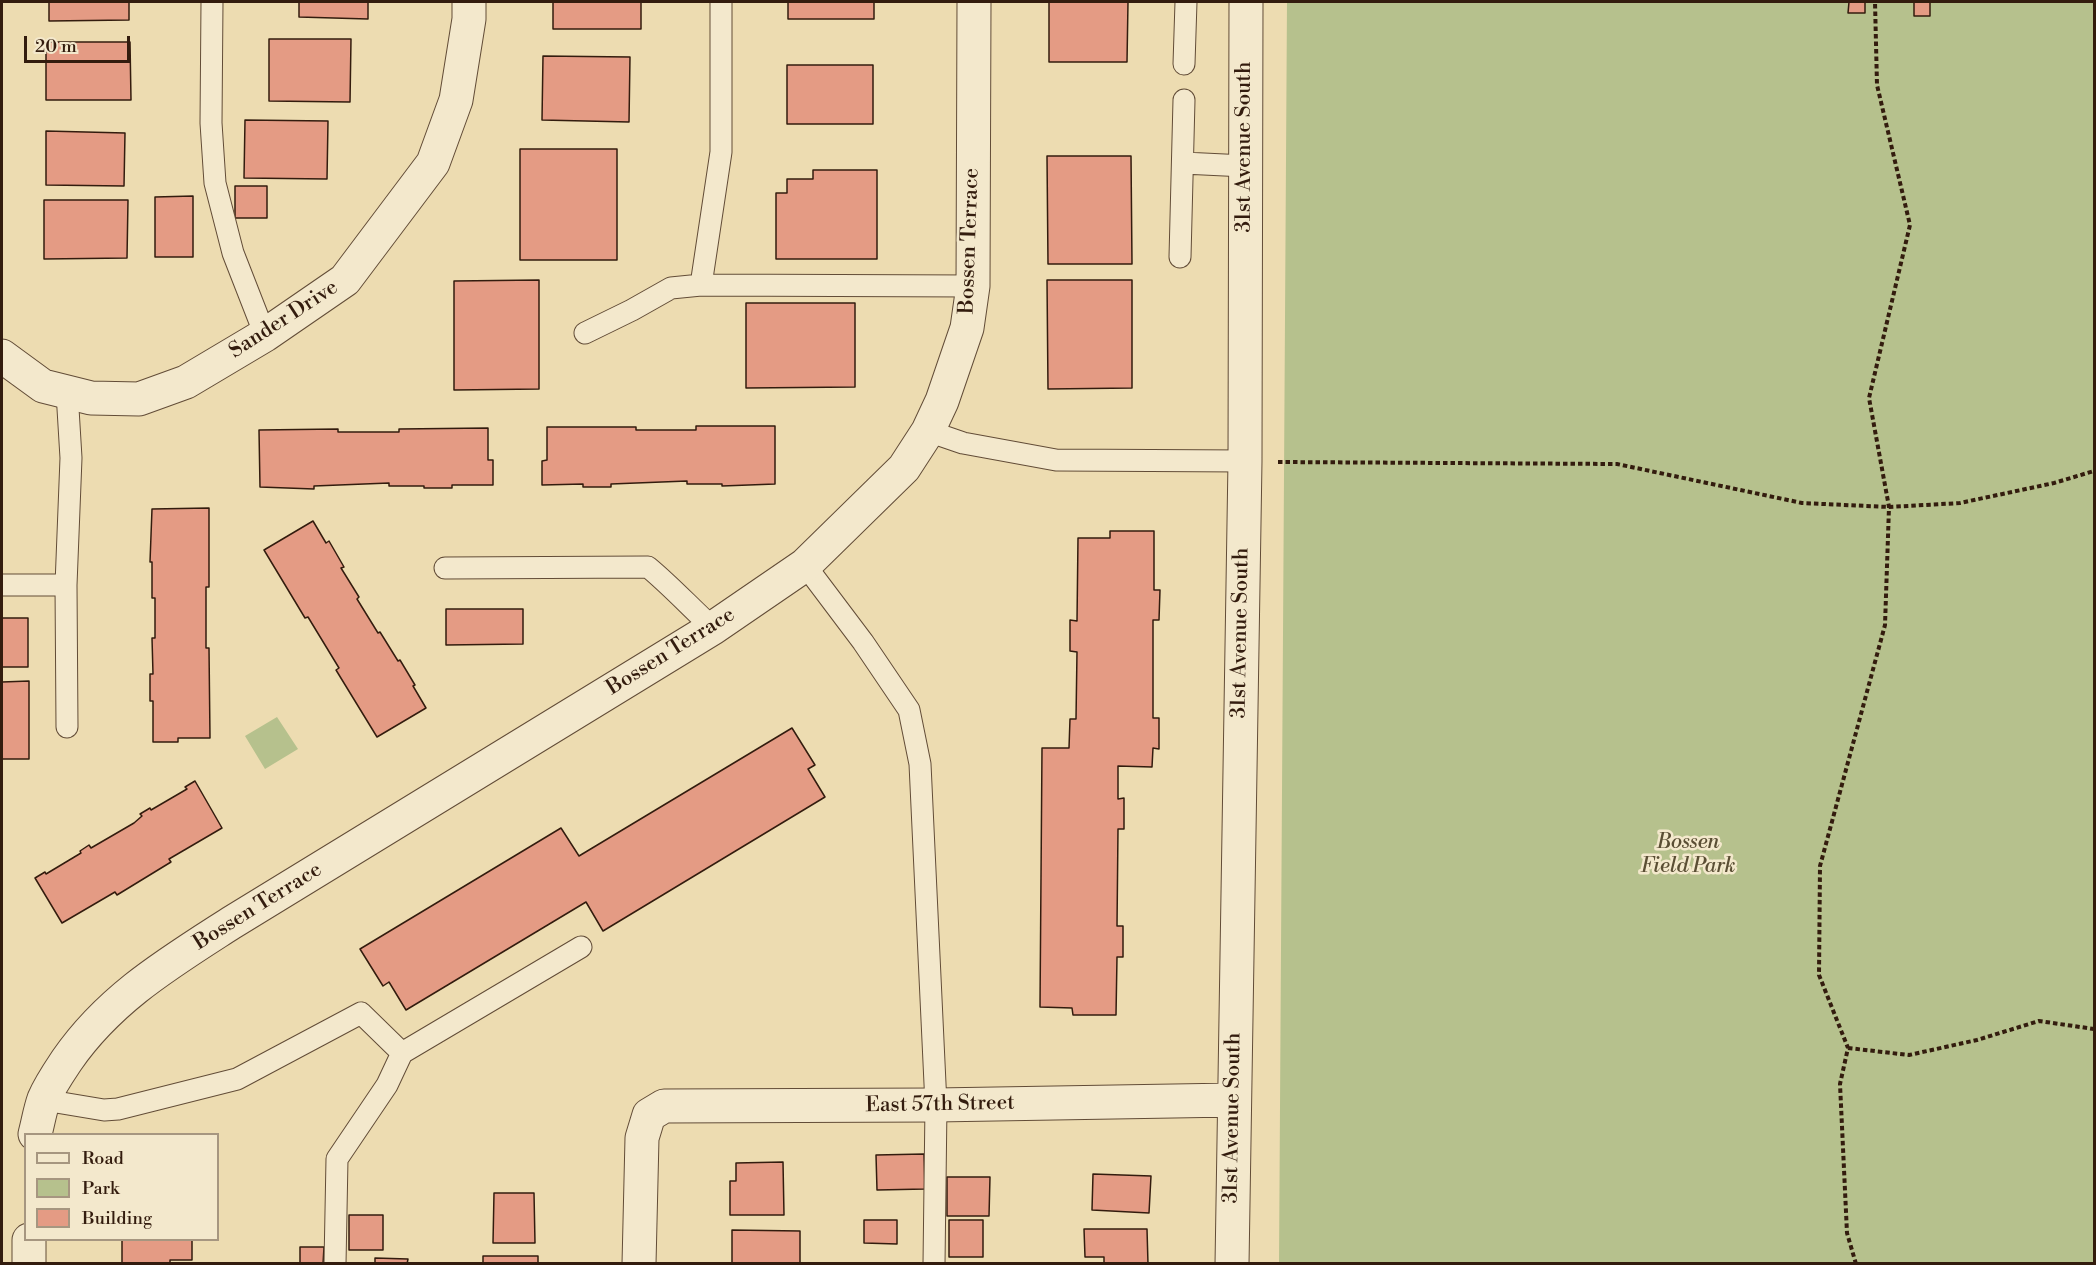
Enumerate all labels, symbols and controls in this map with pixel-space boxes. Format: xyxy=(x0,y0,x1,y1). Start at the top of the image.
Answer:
scale bar xyxy=(27,24,134,62)
text: 20 m xyxy=(35,35,77,58)
street label: 31st Avenue South xyxy=(1232,62,1258,232)
street label: Bossen Terrace xyxy=(955,168,985,314)
street label: Sander Drive xyxy=(225,276,343,364)
street label: 31st Avenue South xyxy=(1227,547,1255,719)
street label: Bossen Terrace xyxy=(602,603,740,701)
park label: Bossen Field Park xyxy=(1640,830,1736,880)
street label: Bossen Terrace xyxy=(189,858,327,956)
street label: 31st Avenue South xyxy=(1219,1032,1247,1204)
street label: East 57th Street xyxy=(865,1091,1015,1119)
legend xyxy=(24,1133,219,1241)
text: Road xyxy=(82,1147,124,1170)
text: Park xyxy=(82,1177,119,1200)
text: Building xyxy=(82,1207,152,1230)

